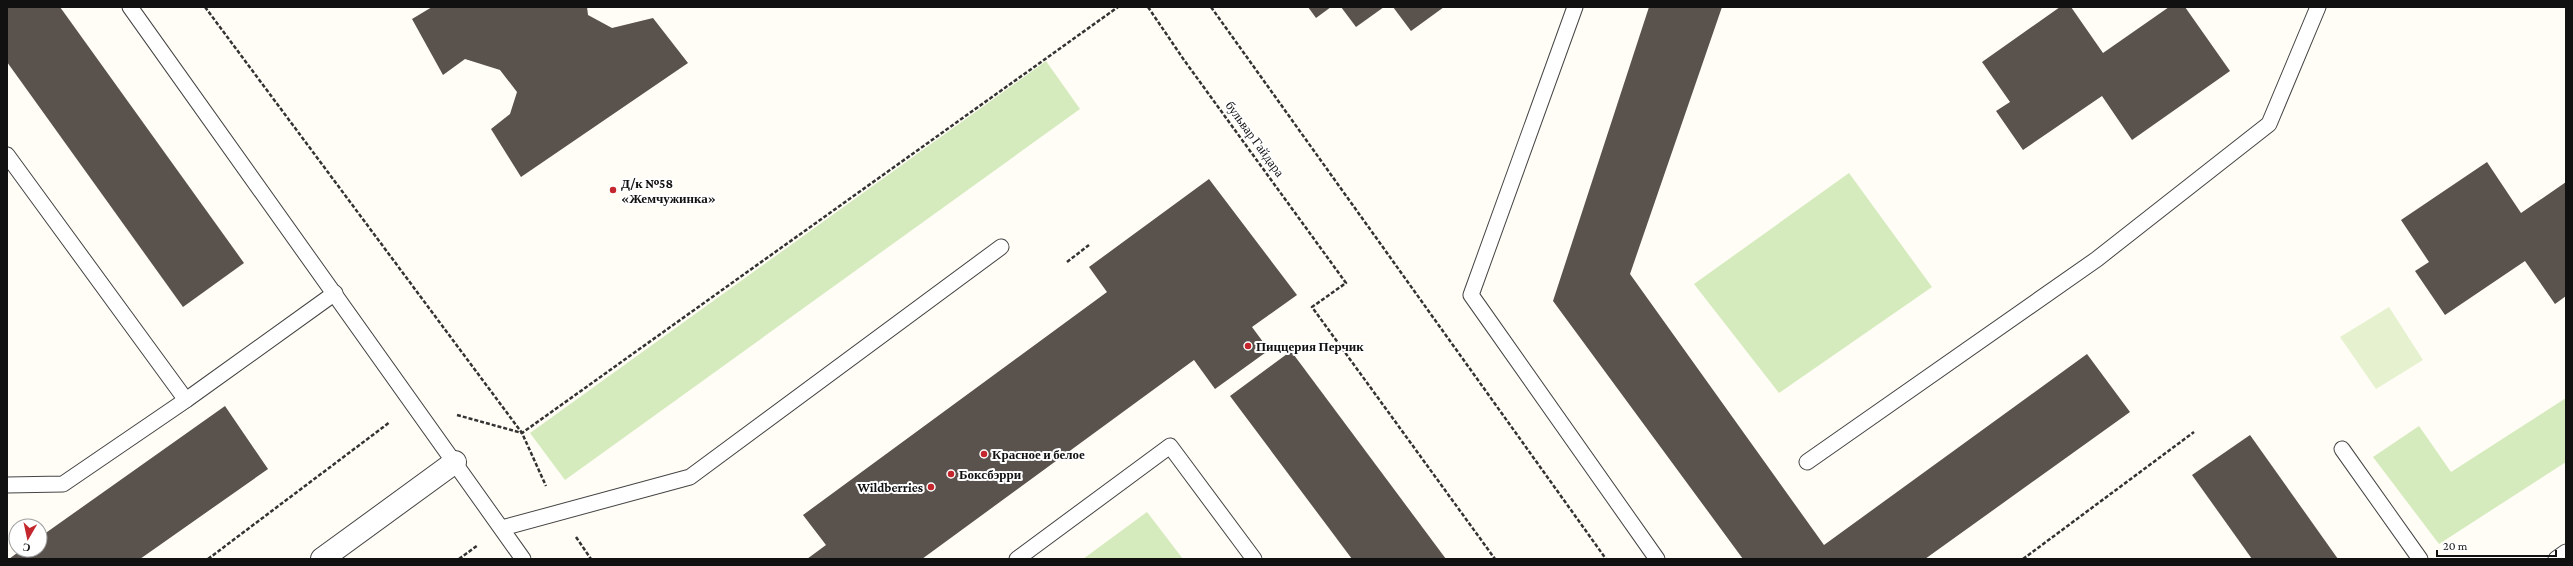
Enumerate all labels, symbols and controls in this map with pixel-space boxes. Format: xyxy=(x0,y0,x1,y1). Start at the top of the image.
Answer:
street label: бульвар Гайдара xyxy=(1223,98,1288,180)
place label: Д/к №58 «Жемчужинка» xyxy=(621,176,716,206)
marker: Д/к №58 «Жемчужинка» xyxy=(608,185,618,195)
place label: Пиццерия Перчик xyxy=(1256,339,1364,354)
marker: Пиццерия Перчик xyxy=(1243,341,1253,351)
place label: Красное и белое xyxy=(992,447,1085,462)
marker: Красное и белое xyxy=(979,449,989,459)
place label: Боксбэрри xyxy=(959,467,1022,482)
marker: Боксбэрри xyxy=(946,469,956,479)
place label: Wildberries xyxy=(857,480,923,495)
marker: Wildberries xyxy=(926,482,936,492)
north arrow xyxy=(8,518,48,558)
scale bar xyxy=(2437,532,2556,558)
text: 20 m xyxy=(2443,539,2468,553)
text: С xyxy=(22,541,31,554)

